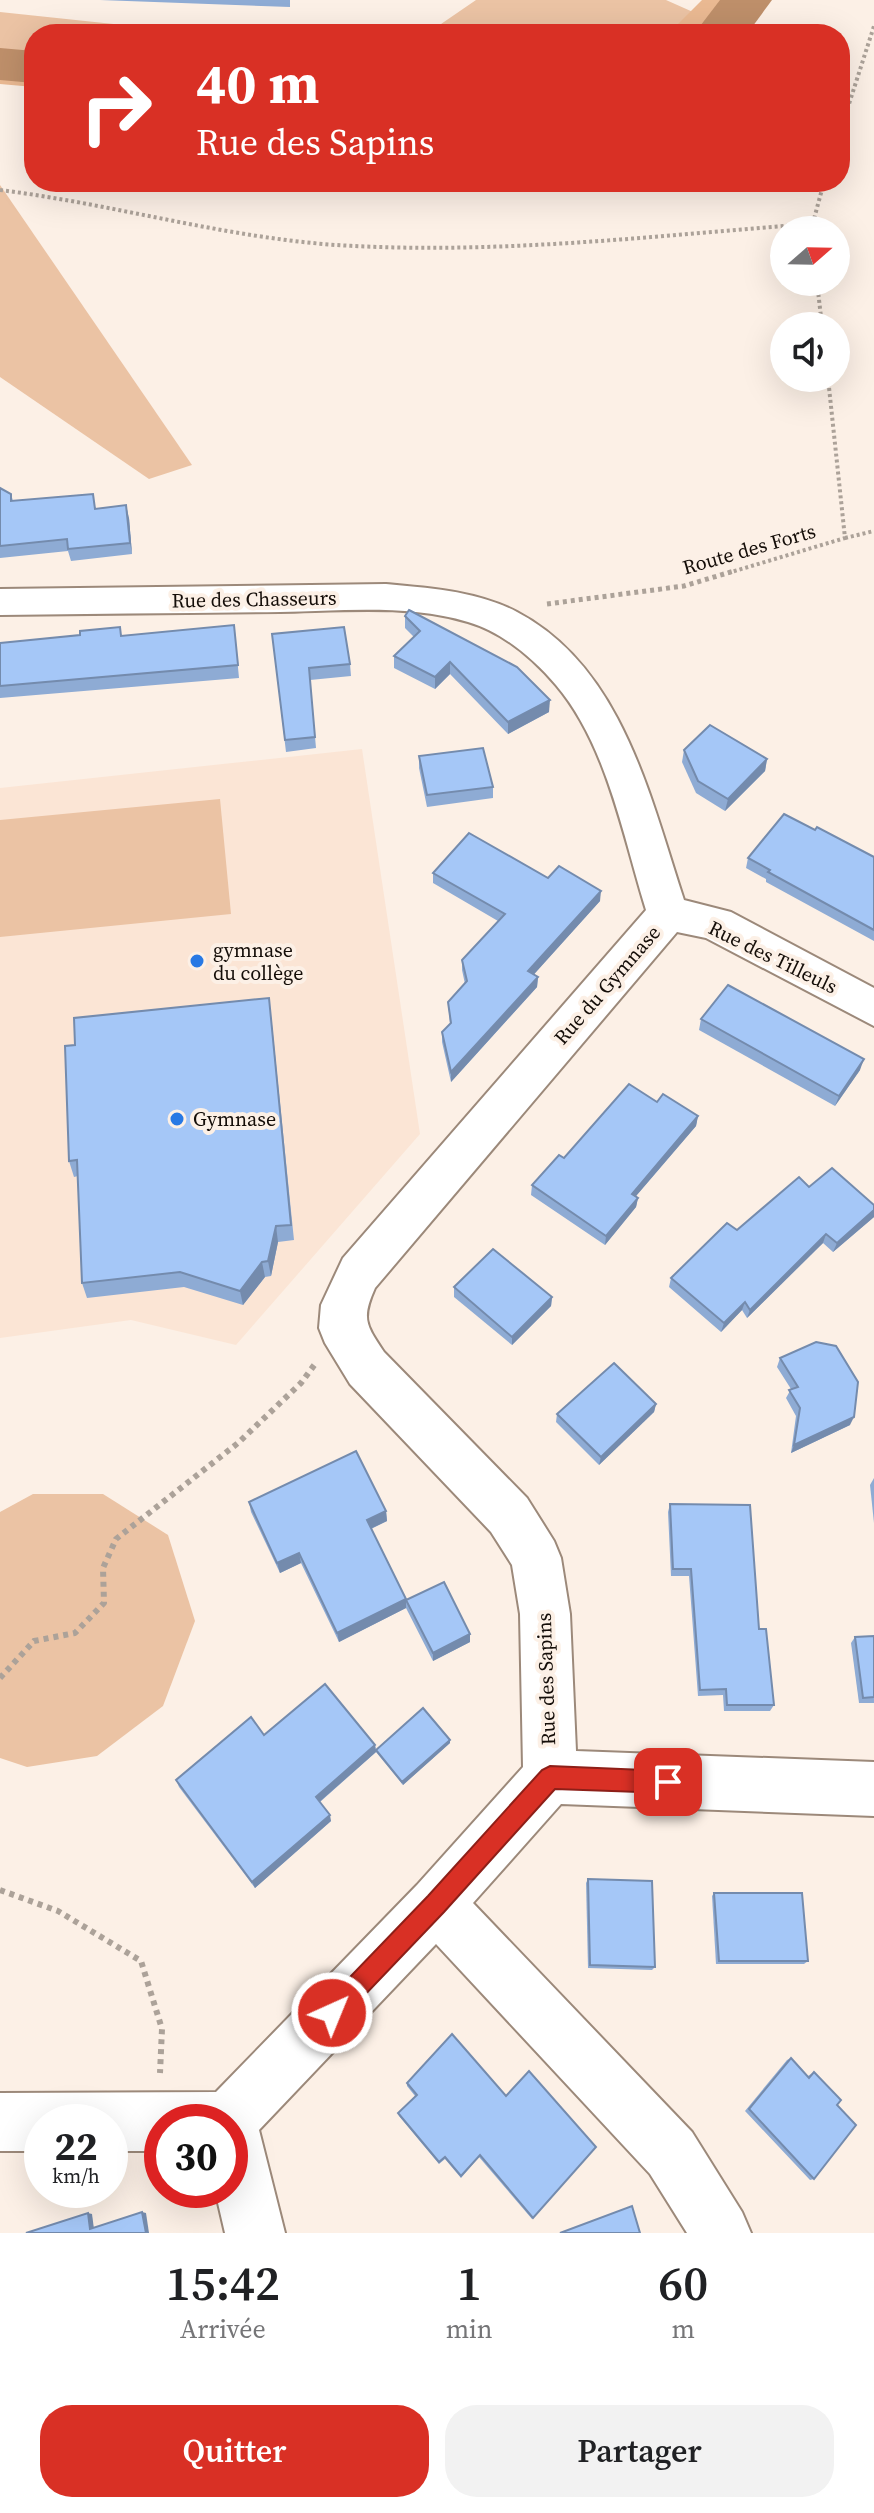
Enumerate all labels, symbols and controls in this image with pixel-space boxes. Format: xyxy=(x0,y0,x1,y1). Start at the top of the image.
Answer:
text: 40 m xyxy=(196,45,319,122)
icon: right xyxy=(64,56,168,160)
text: Rue des Sapins xyxy=(196,118,434,167)
north arrow xyxy=(770,216,850,296)
map controls xyxy=(770,216,850,392)
button: sound xyxy=(770,312,850,392)
street label: Route des Forts xyxy=(679,517,819,581)
street label: Rue des Chasseurs xyxy=(171,584,337,614)
street label: Rue des Tilleuls xyxy=(704,914,842,1000)
street label: Rue du Gymnase xyxy=(547,919,667,1051)
place label: gymnase du collège xyxy=(213,936,303,987)
marker: gymnase du collège xyxy=(188,952,206,970)
place label: Gymnase xyxy=(193,1105,276,1133)
marker: Gymnase xyxy=(168,1110,186,1128)
street label: Rue des Sapins xyxy=(530,1612,562,1746)
pin xyxy=(634,1748,702,1816)
icon: arrive xyxy=(646,1760,690,1804)
position arrow xyxy=(290,1971,374,2055)
speed limit sign: 30 xyxy=(144,2104,248,2208)
text: 22 xyxy=(54,2119,98,2173)
text: km/h xyxy=(52,2162,100,2190)
text: 15:42 xyxy=(166,2250,280,2316)
text: 1 xyxy=(457,2250,482,2316)
text: 60 xyxy=(658,2250,708,2316)
text: Arrivée xyxy=(180,2311,266,2347)
text: min xyxy=(446,2311,493,2347)
text: m xyxy=(672,2311,695,2347)
button: Quitter xyxy=(40,2405,429,2497)
button: Partager xyxy=(445,2405,834,2497)

